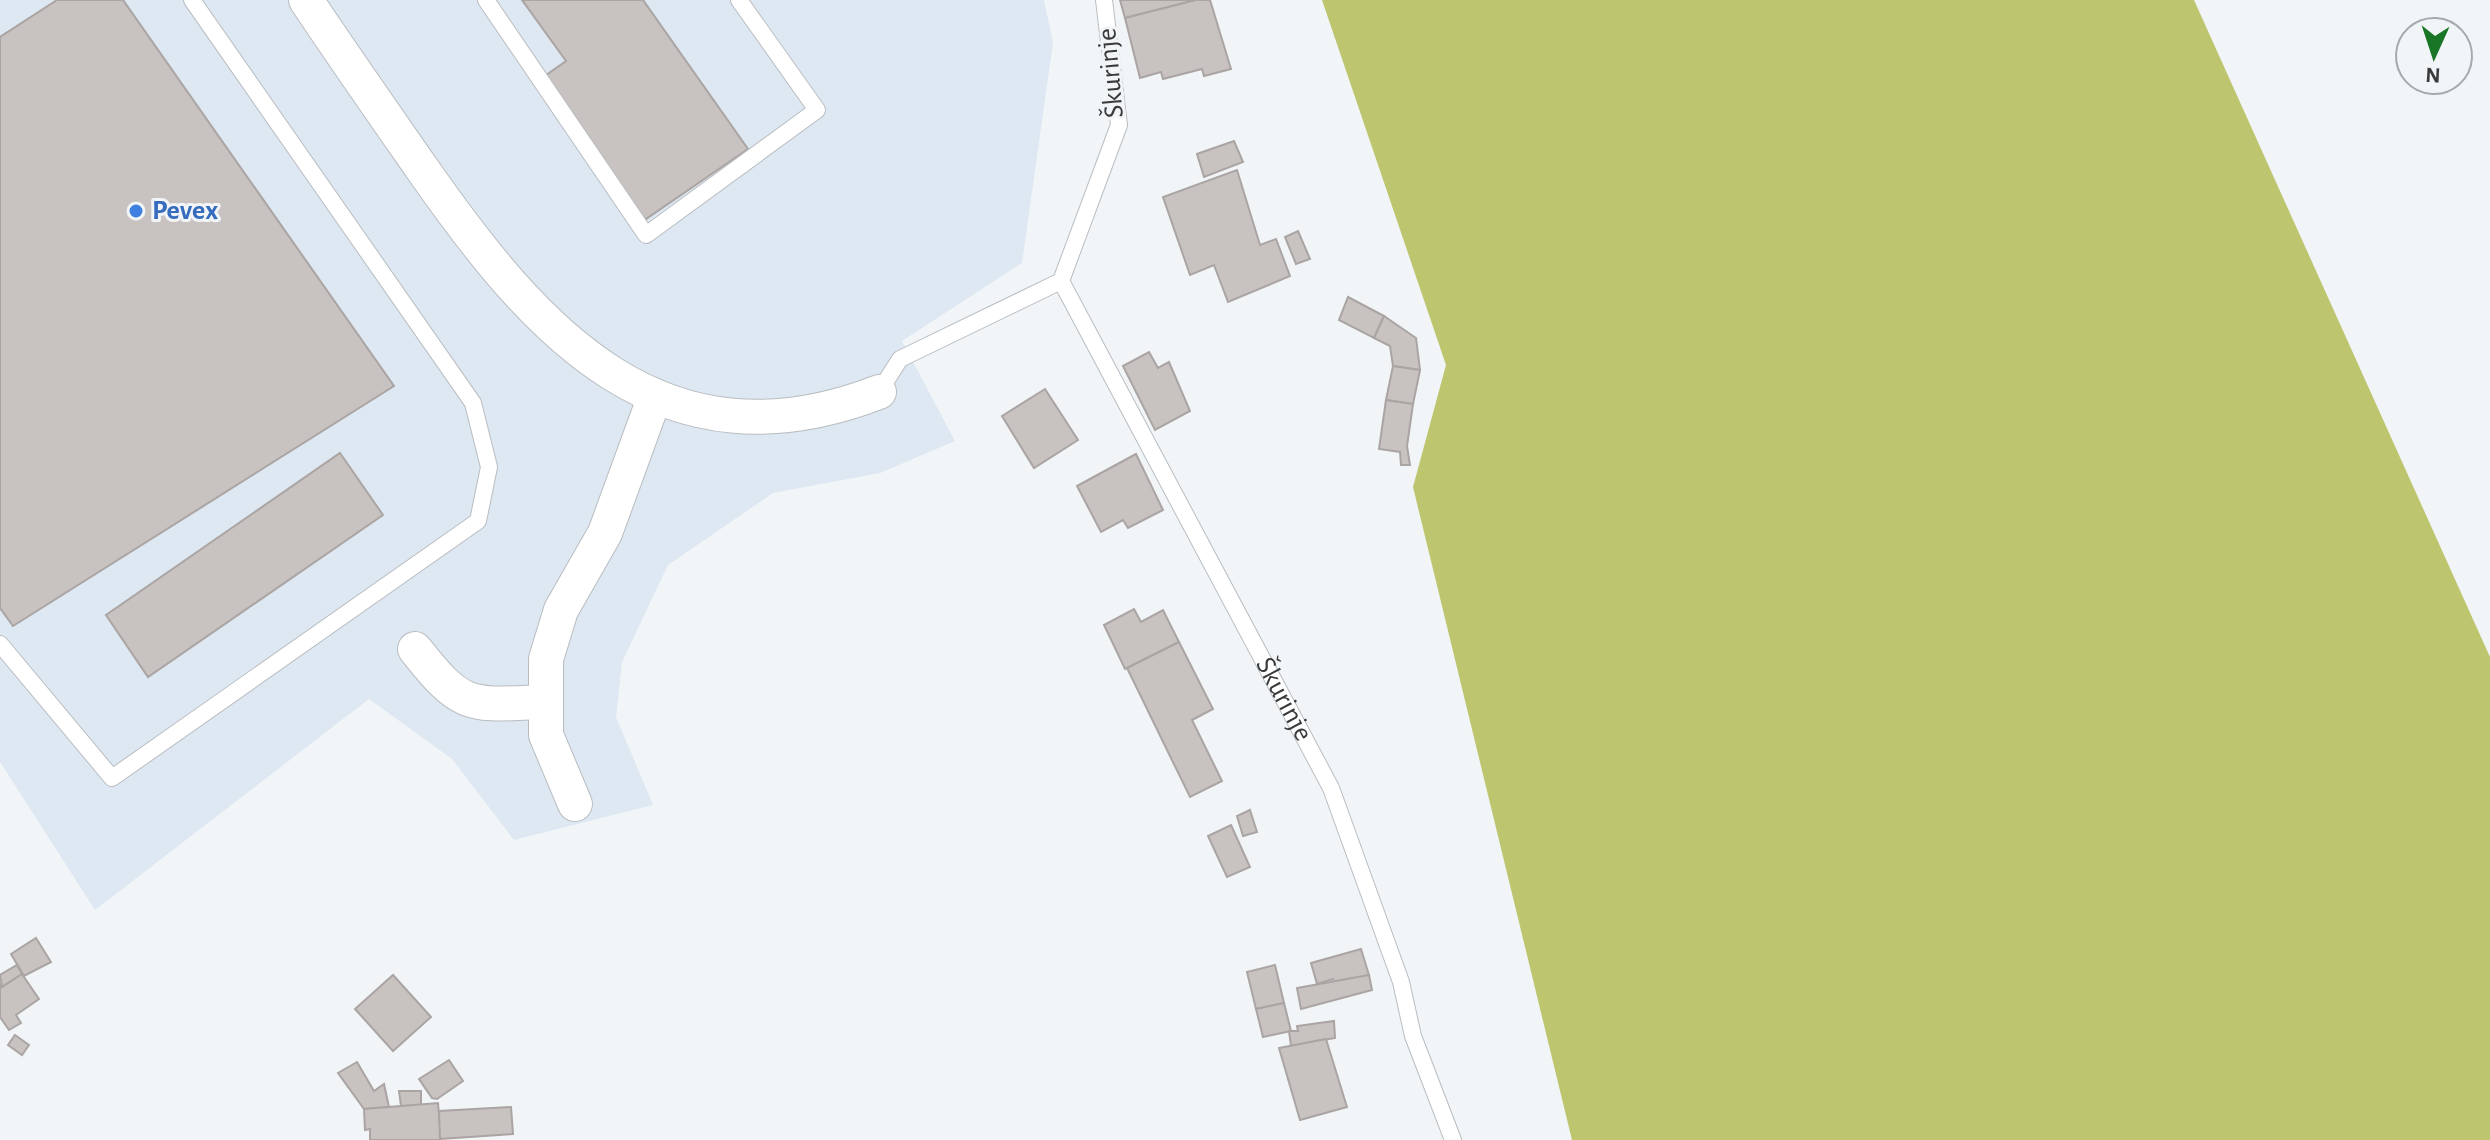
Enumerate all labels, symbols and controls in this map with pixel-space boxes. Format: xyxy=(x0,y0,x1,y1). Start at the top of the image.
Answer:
north arrow xyxy=(2394,16,2474,96)
street label: Škurinje xyxy=(1091,27,1129,119)
text: N xyxy=(2425,64,2441,86)
place label: Pevex xyxy=(152,197,218,225)
marker: Pevex xyxy=(127,202,145,220)
street label: Škurinje xyxy=(1250,652,1317,746)

